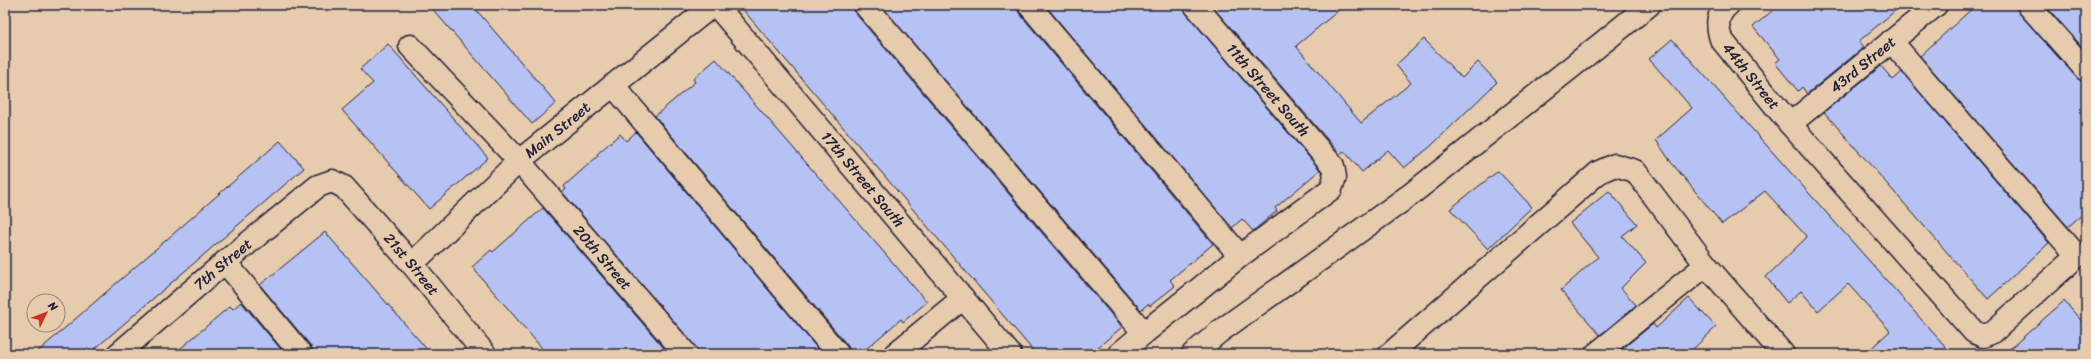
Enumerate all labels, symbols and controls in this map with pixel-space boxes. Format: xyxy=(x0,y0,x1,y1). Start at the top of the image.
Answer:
street label: 43rd Street xyxy=(1824,29,1902,100)
street label: 44th Street xyxy=(1716,36,1787,116)
street label: 11th Street South xyxy=(1220,37,1316,143)
street label: Main Street xyxy=(518,95,597,165)
street label: 17th Street South xyxy=(814,125,911,234)
street label: 20th Street xyxy=(566,219,639,297)
street label: 21st Street xyxy=(377,227,446,302)
street label: 7th Street xyxy=(187,231,258,297)
north arrow xyxy=(26,293,66,333)
text: N xyxy=(43,297,63,316)

